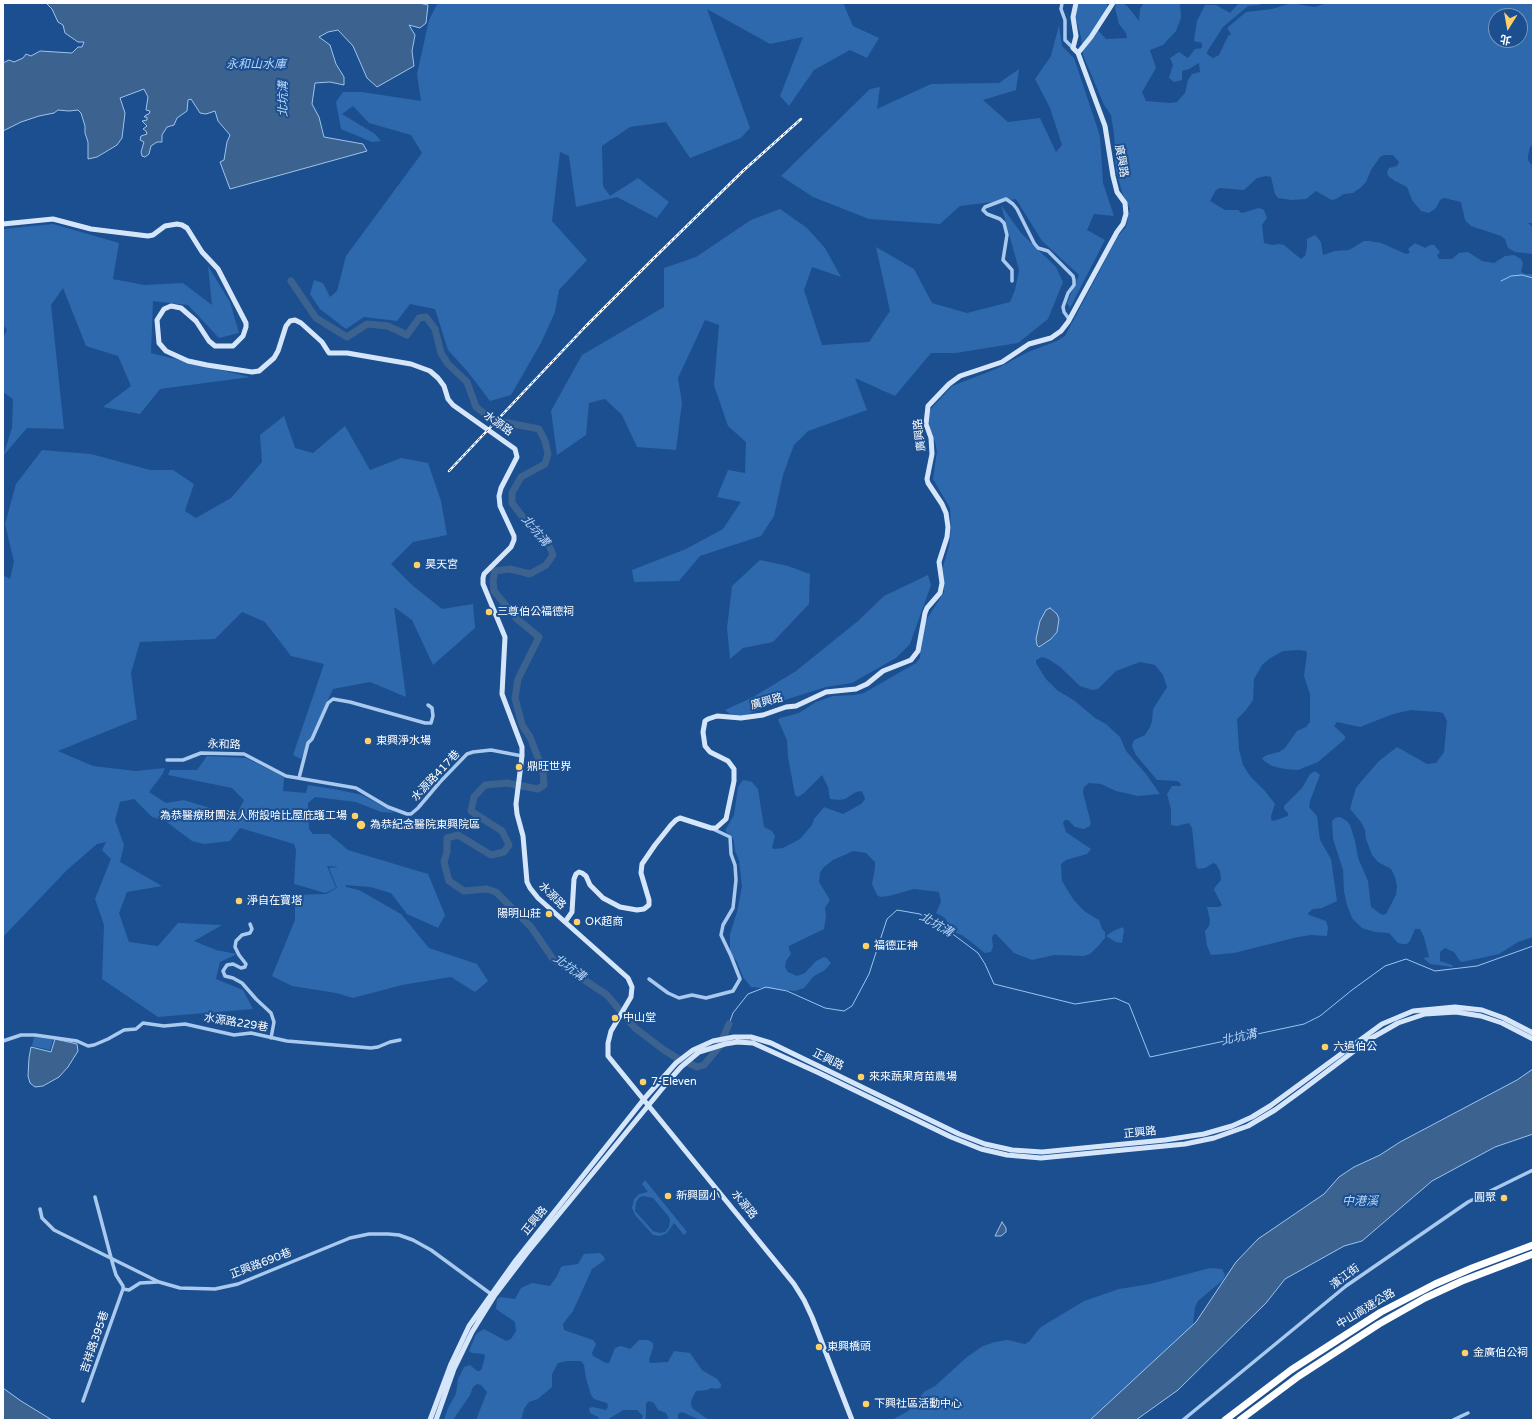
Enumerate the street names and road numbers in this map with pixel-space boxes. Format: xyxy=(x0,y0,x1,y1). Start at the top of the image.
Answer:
street label: 廣興路 xyxy=(1112,144,1130,178)
street label: 水源路 xyxy=(481,409,515,439)
street label: 廣興路 xyxy=(911,418,929,452)
street label: 廣興路 xyxy=(749,691,785,713)
street label: 永和路 xyxy=(207,738,241,752)
street label: 水源路417巷 xyxy=(409,748,463,804)
street label: 水源路 xyxy=(536,880,568,912)
street label: 水源路229巷 xyxy=(203,1011,269,1035)
street label: 正興路 xyxy=(810,1047,846,1073)
street label: 正興路 xyxy=(1123,1125,1157,1141)
street label: 水源路 xyxy=(728,1188,760,1222)
street label: 正興路 xyxy=(519,1204,551,1238)
street label: 正興路690巷 xyxy=(228,1246,294,1282)
street label: 濱江街 xyxy=(1328,1262,1362,1292)
street label: 中山高速公路 xyxy=(1334,1286,1398,1332)
street label: 吉祥路395巷 xyxy=(78,1309,112,1375)

